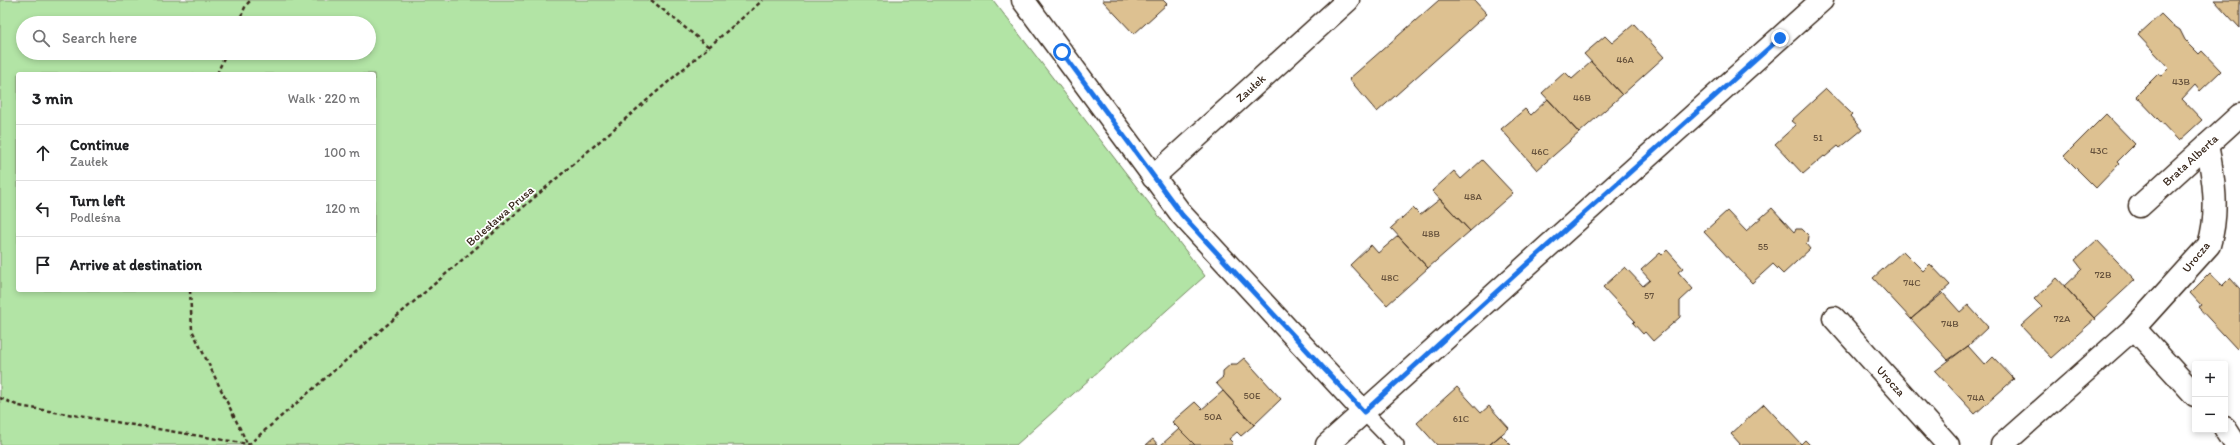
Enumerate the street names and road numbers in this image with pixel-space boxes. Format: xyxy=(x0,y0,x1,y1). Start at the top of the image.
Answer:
street label: Zaułek xyxy=(1233,71,1269,105)
street label: Brata Alberta xyxy=(2160,131,2222,189)
street label: Bolesława Prusa xyxy=(463,182,537,249)
street label: Urocza xyxy=(2179,239,2213,275)
street label: Urocza xyxy=(1874,363,1908,399)

